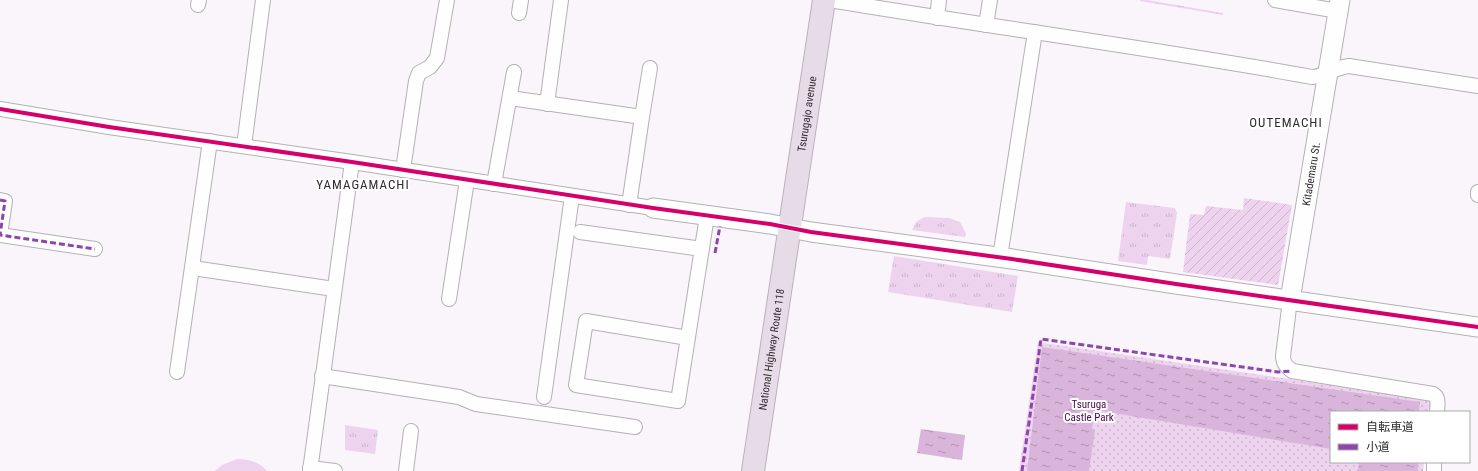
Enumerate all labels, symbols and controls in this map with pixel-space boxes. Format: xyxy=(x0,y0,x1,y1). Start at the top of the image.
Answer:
street label: Tsurugajo avenue xyxy=(795,75,819,153)
district label: OUTEMACHI xyxy=(1249,115,1323,130)
street label: Kitademaru St. xyxy=(1300,141,1323,207)
district label: YAMAGAMACHI xyxy=(316,177,410,192)
street label: National Highway Route 118 xyxy=(756,288,787,411)
park label: Tsuruga Castle Park xyxy=(1064,398,1114,424)
legend xyxy=(1330,411,1470,463)
text: 自転車道 xyxy=(1366,420,1414,434)
text: 小道 xyxy=(1366,440,1390,454)

